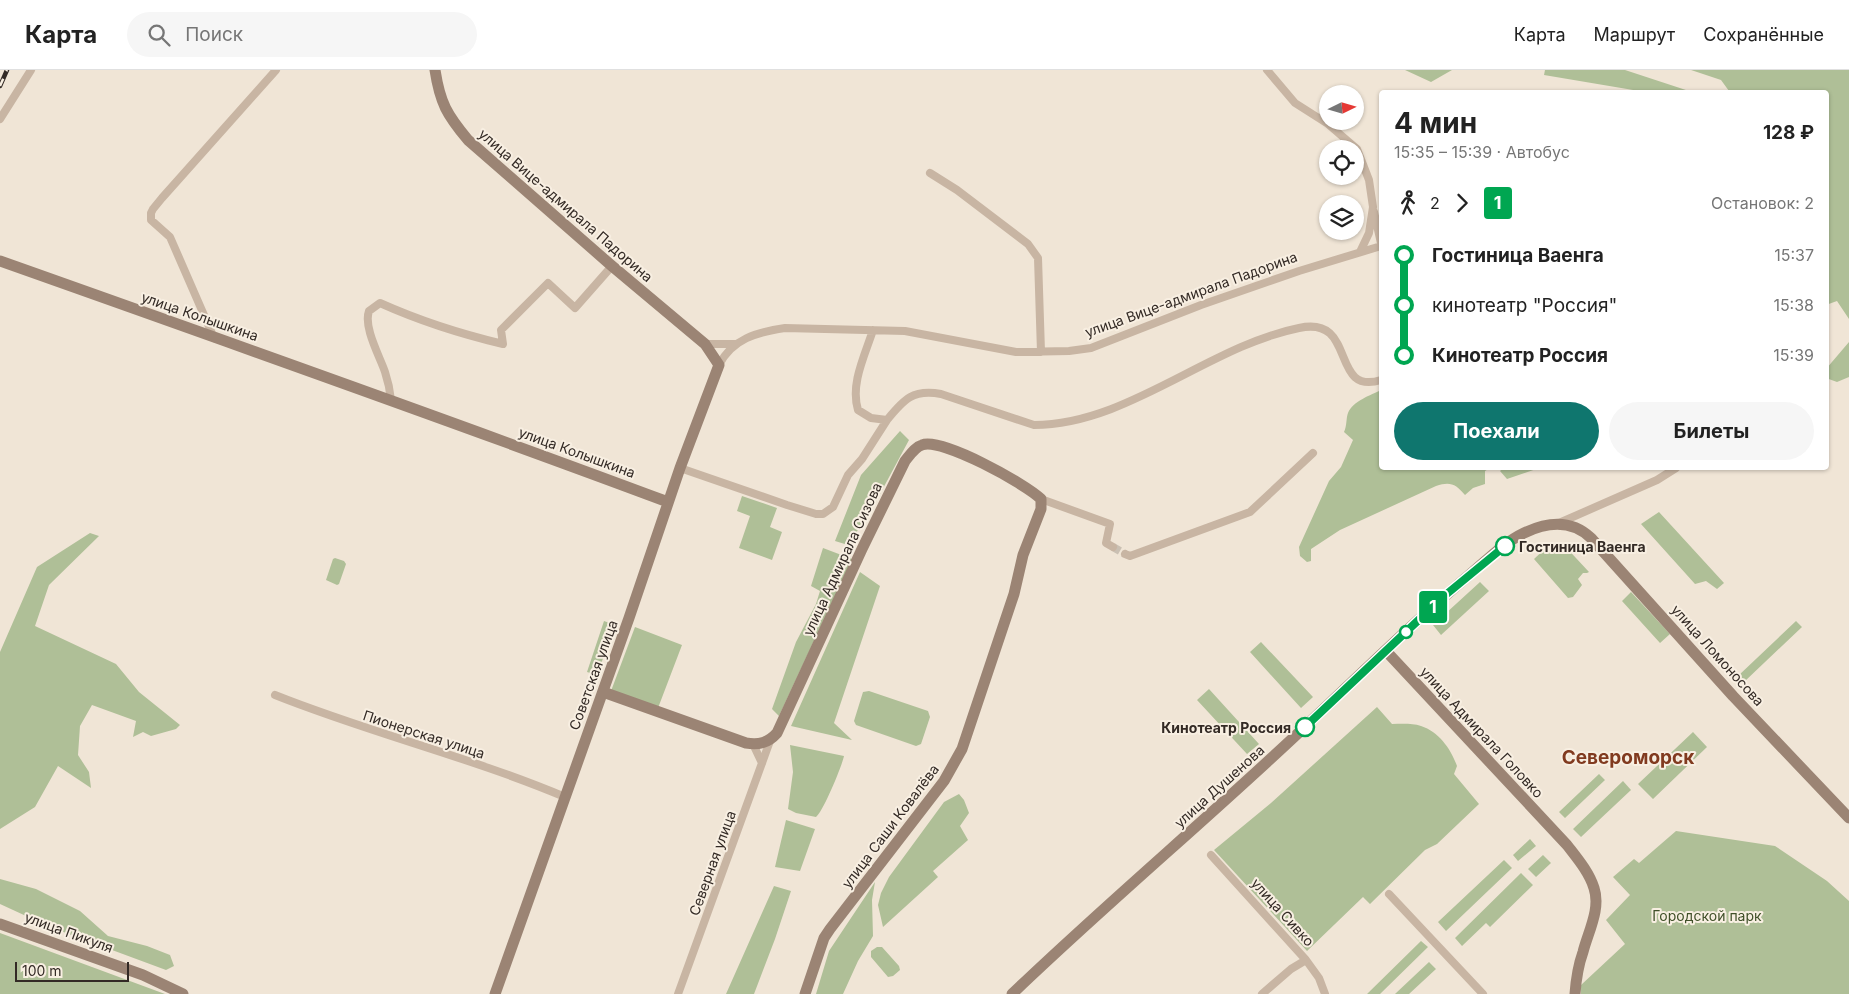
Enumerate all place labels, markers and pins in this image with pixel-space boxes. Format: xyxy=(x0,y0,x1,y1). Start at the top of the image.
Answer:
marker: Гостиница Ваенга xyxy=(1495,536,1515,556)
place label: Гостиница Ваенга xyxy=(1519,538,1646,555)
unlabelled marker xyxy=(1399,625,1413,639)
marker: Кинотеатр Россия xyxy=(1295,717,1315,737)
place label: Кинотеатр Россия xyxy=(1161,719,1291,736)

